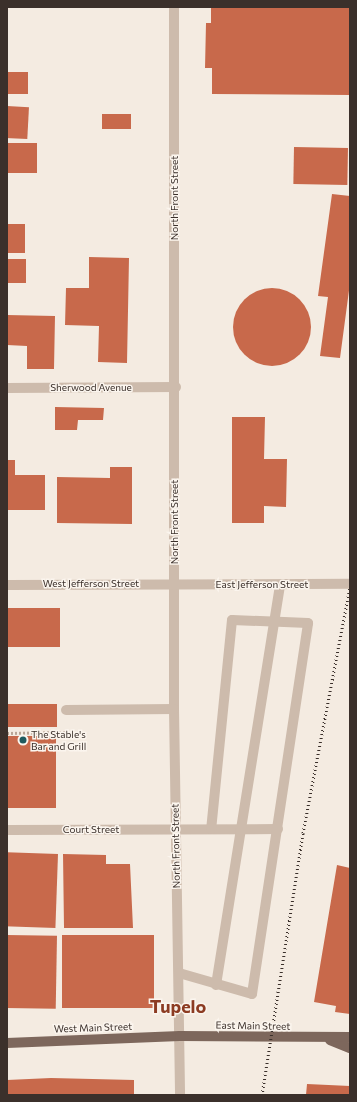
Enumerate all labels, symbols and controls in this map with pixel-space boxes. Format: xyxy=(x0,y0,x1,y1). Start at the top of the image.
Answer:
street label: North Front Street xyxy=(169,156,181,240)
street label: Sherwood Avenue xyxy=(50,382,132,394)
street label: North Front Street xyxy=(169,480,181,564)
street label: West Jefferson Street xyxy=(43,578,139,590)
street label: East Jefferson Street xyxy=(216,579,308,591)
place label: The Stable's Bar and Grill xyxy=(31,728,86,752)
marker: The Stable's Bar and Grill xyxy=(18,735,28,745)
street label: North Front Street xyxy=(169,804,183,888)
street label: Court Street xyxy=(63,824,119,836)
district label: Tupelo xyxy=(150,995,206,1017)
street label: East Main Street xyxy=(215,1019,291,1033)
street label: West Main Street xyxy=(54,1021,132,1035)

